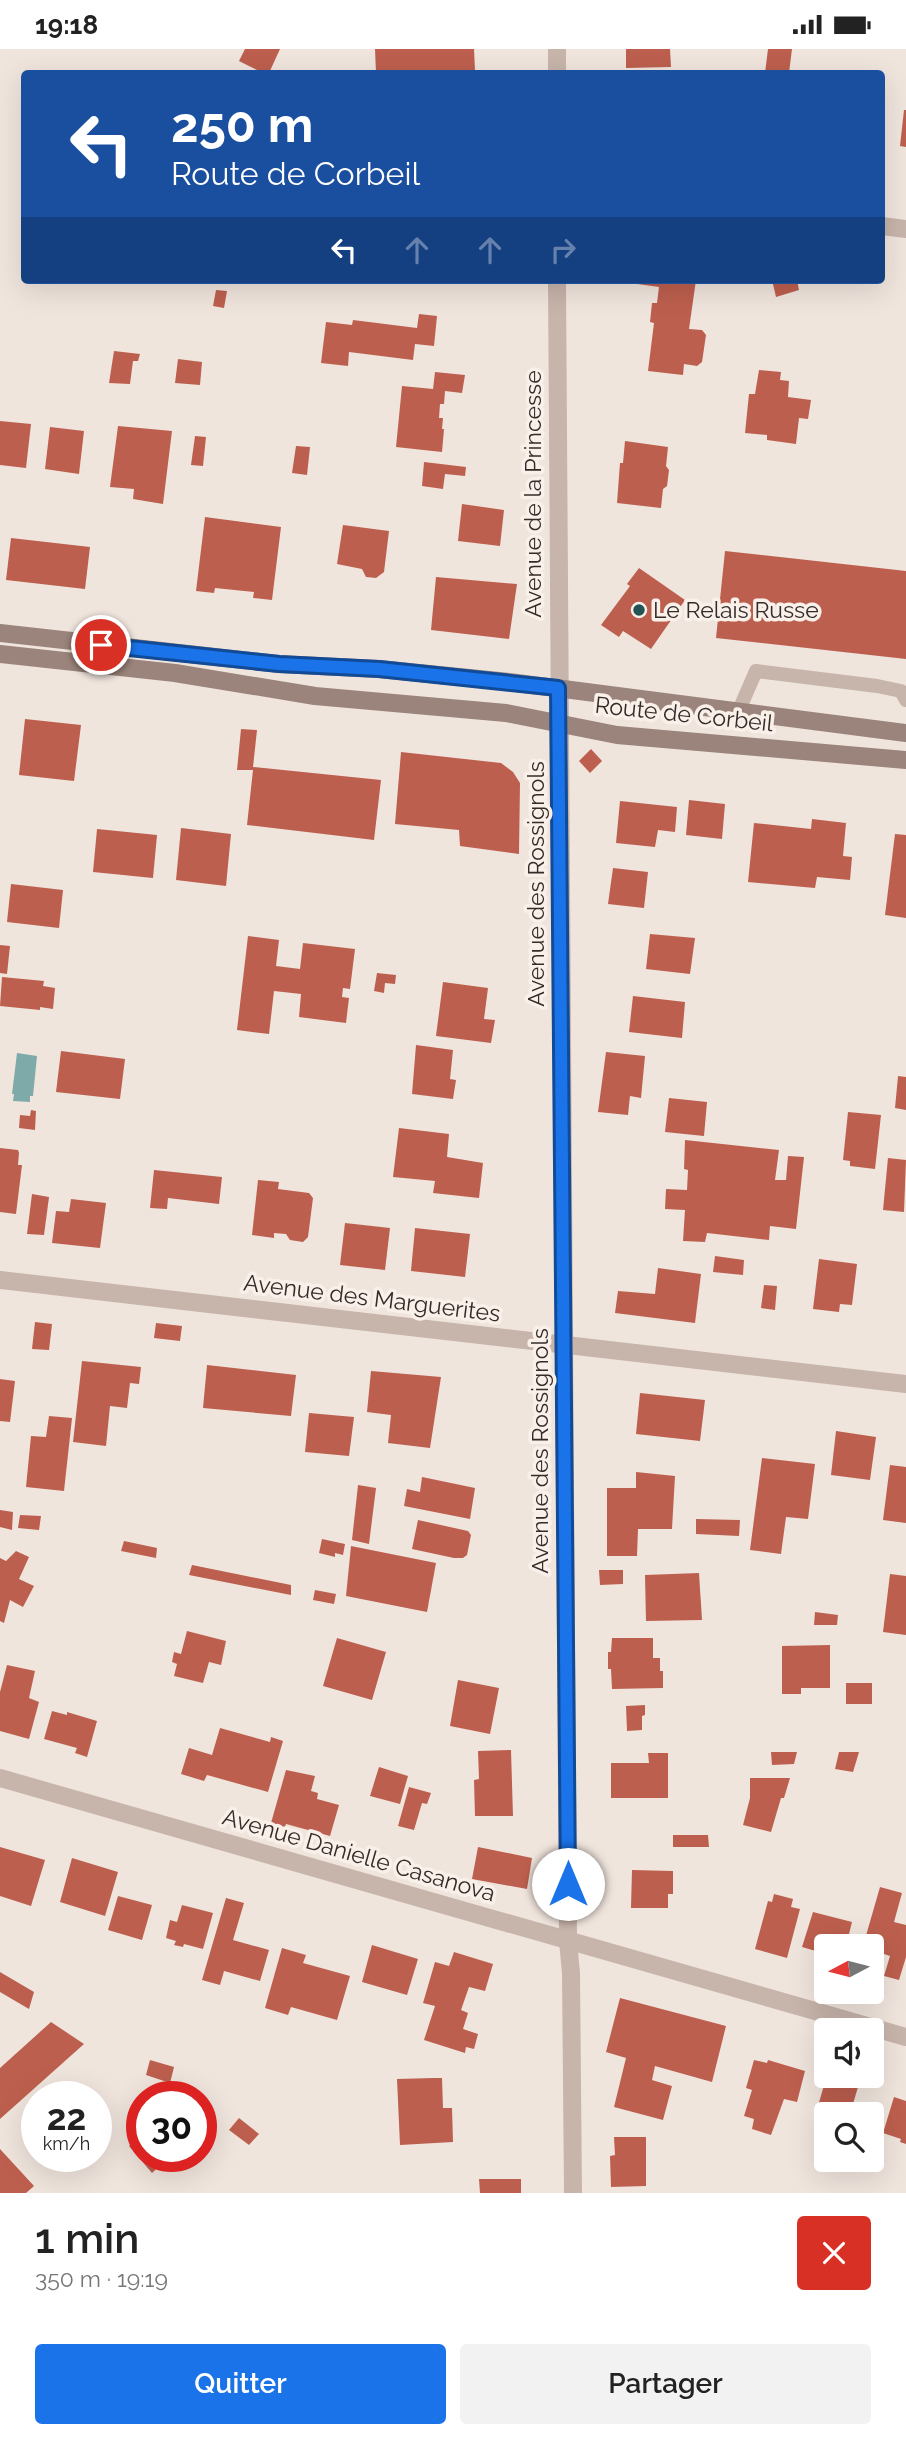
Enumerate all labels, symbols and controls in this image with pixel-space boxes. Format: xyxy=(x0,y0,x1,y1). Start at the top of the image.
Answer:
text: 19:18 xyxy=(35,10,98,40)
text: 250 m xyxy=(171,96,313,153)
icon: left xyxy=(56,98,147,189)
text: Route de Corbeil xyxy=(171,155,420,192)
icon: left xyxy=(325,231,363,269)
icon: ahead xyxy=(398,231,436,269)
icon: ahead xyxy=(471,231,509,269)
icon: right xyxy=(544,231,582,269)
street label: Avenue de la Princesse xyxy=(519,370,546,618)
place label: Le Relais Russe xyxy=(653,596,819,623)
marker: Le Relais Russe xyxy=(631,602,647,618)
pin xyxy=(71,615,131,675)
icon: arrive xyxy=(82,626,120,664)
street label: Route de Corbeil xyxy=(594,691,775,736)
street label: Avenue des Rossignols xyxy=(522,761,549,1007)
street label: Avenue des Marguerites xyxy=(242,1268,502,1327)
street label: Avenue des Rossignols xyxy=(526,1328,553,1574)
street label: Avenue Danielle Casanova xyxy=(220,1803,499,1906)
position arrow xyxy=(531,1847,605,1921)
north arrow xyxy=(814,1934,884,2004)
map controls xyxy=(814,1934,884,2172)
button: sound xyxy=(814,2018,884,2088)
speed limit sign: 30 xyxy=(126,2081,217,2172)
text: 22 xyxy=(47,2097,86,2138)
button: search xyxy=(814,2102,884,2172)
text: km/h xyxy=(43,2133,90,2154)
text: 1 min xyxy=(35,2214,139,2263)
button: close xyxy=(797,2216,871,2290)
text: 350 m · 19:19 xyxy=(35,2265,168,2292)
button: Quitter xyxy=(35,2344,446,2424)
button: Partager xyxy=(460,2344,871,2424)

